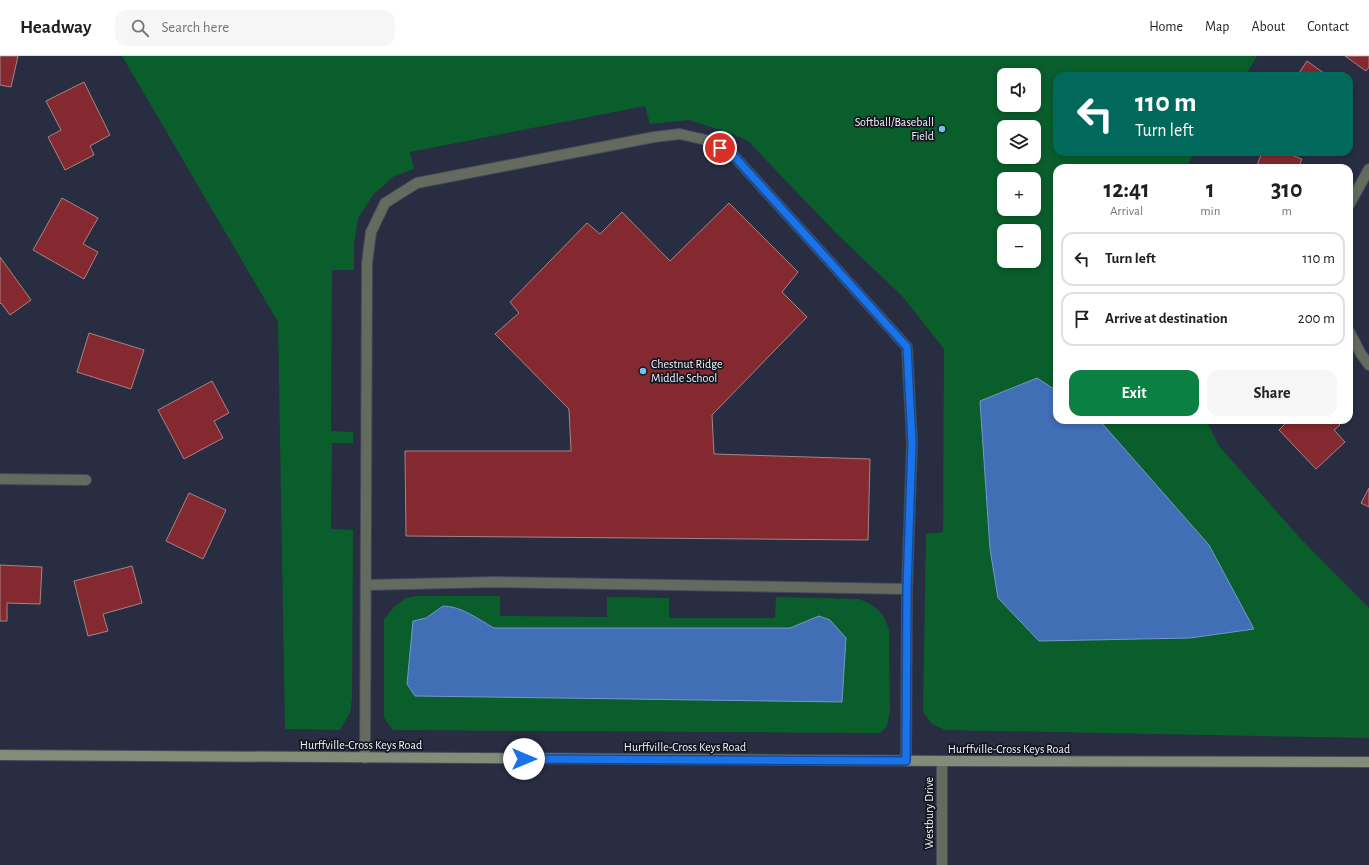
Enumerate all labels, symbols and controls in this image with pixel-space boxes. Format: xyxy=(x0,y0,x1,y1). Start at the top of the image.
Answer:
search box xyxy=(115,10,395,46)
icon: search xyxy=(129,17,151,39)
text: Headway xyxy=(20,18,91,37)
text: Search here xyxy=(161,20,229,35)
text: Home xyxy=(1149,20,1183,34)
text: Map xyxy=(1205,20,1229,34)
text: About xyxy=(1251,20,1285,34)
text: Contact xyxy=(1307,20,1349,34)
map controls xyxy=(997,68,1041,268)
button: sound xyxy=(997,68,1041,112)
icon: left xyxy=(1069,88,1121,140)
text: 110 m xyxy=(1135,89,1197,117)
place label: Softball/Baseball Field xyxy=(855,116,934,142)
button: layers xyxy=(997,120,1041,164)
text: Turn left xyxy=(1135,122,1194,140)
marker: Softball/Baseball Field xyxy=(937,124,947,134)
pin xyxy=(703,131,737,165)
icon: arrive xyxy=(709,137,731,159)
button: + xyxy=(997,172,1041,216)
text: 12:41 xyxy=(1104,178,1150,202)
text: 1 xyxy=(1206,178,1215,202)
text: 310 xyxy=(1271,178,1302,202)
text: Arrival xyxy=(1110,205,1143,218)
text: min xyxy=(1200,205,1220,218)
text: m xyxy=(1282,205,1292,218)
button: − xyxy=(997,224,1041,268)
icon: left xyxy=(1071,248,1093,270)
text: Turn left xyxy=(1105,251,1156,266)
text: 110 m xyxy=(1302,251,1335,266)
icon: arrive xyxy=(1071,308,1093,330)
text: Arrive at destination xyxy=(1105,311,1228,326)
text: 200 m xyxy=(1298,311,1335,326)
place label: Chestnut Ridge Middle School xyxy=(651,358,723,384)
marker: Chestnut Ridge Middle School xyxy=(638,366,648,376)
button: Exit xyxy=(1069,370,1199,416)
button: Share xyxy=(1207,370,1337,416)
position arrow xyxy=(503,738,545,780)
street label: Hurffville-Cross Keys Road xyxy=(300,739,422,752)
street label: Hurffville-Cross Keys Road xyxy=(624,741,746,754)
street label: Hurffville-Cross Keys Road xyxy=(948,743,1070,756)
street label: Westbury Drive xyxy=(923,777,936,849)

